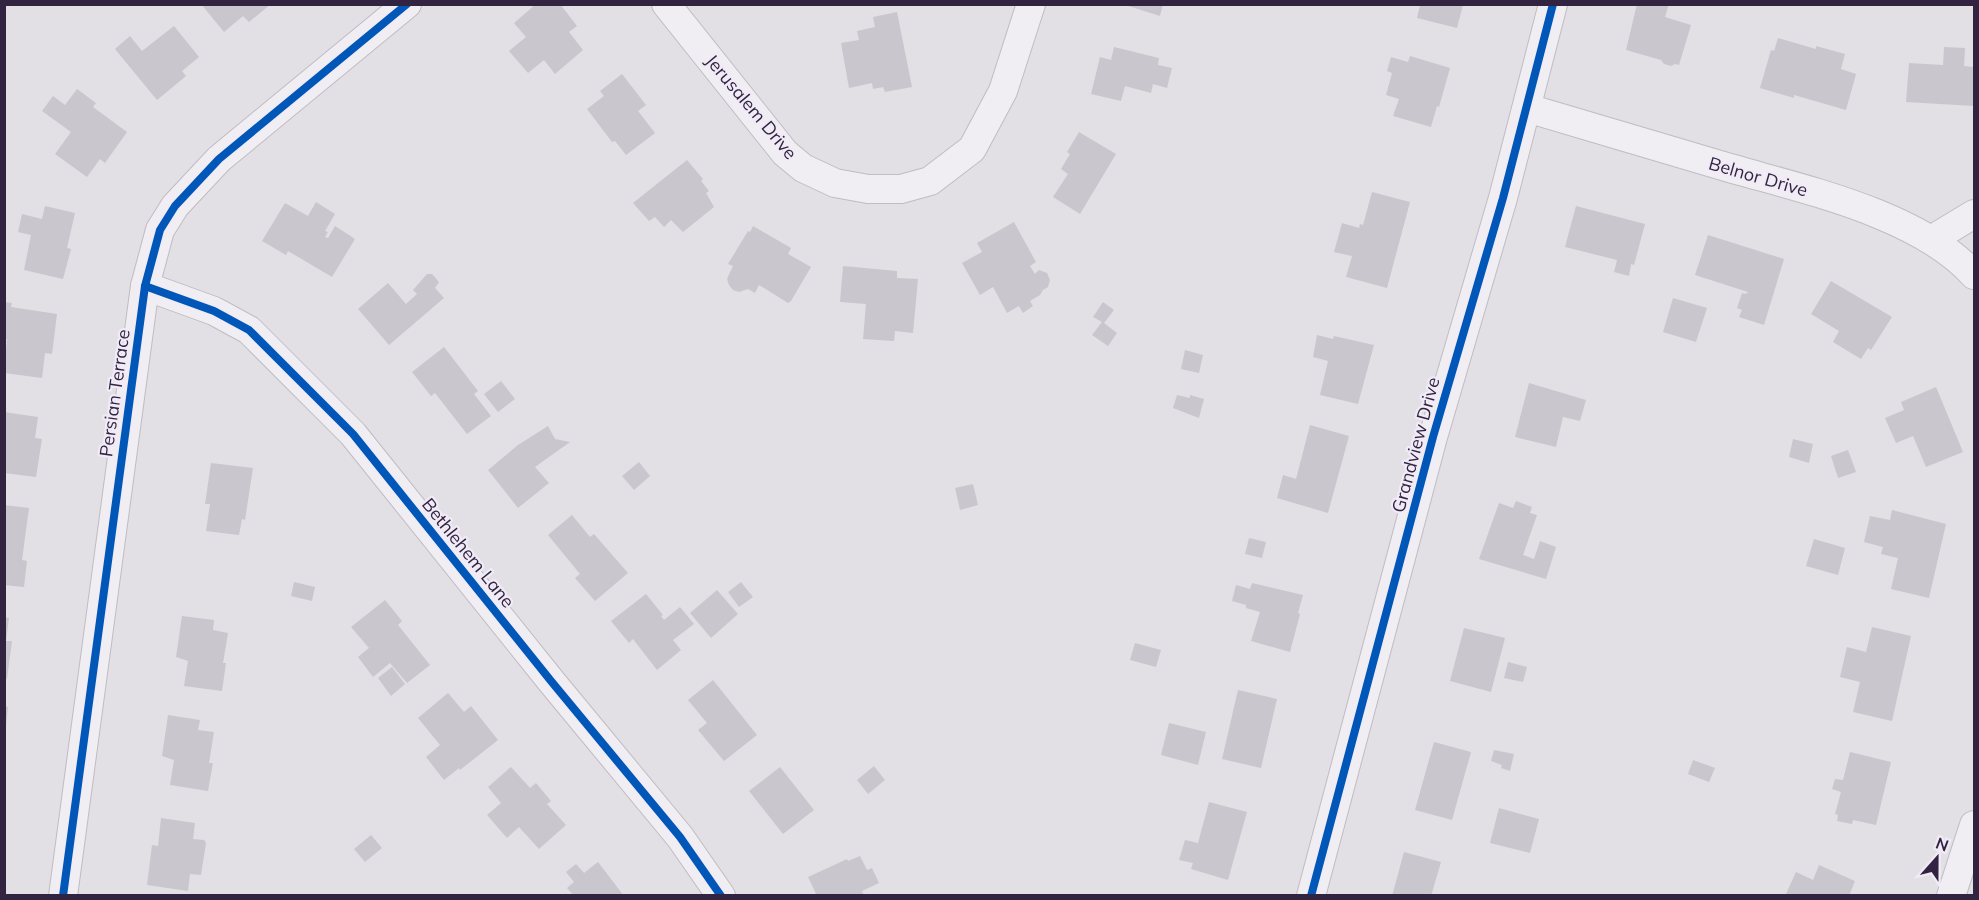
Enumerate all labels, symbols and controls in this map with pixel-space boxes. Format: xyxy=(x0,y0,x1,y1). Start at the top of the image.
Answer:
street label: Jerusalem Drive xyxy=(701,49,802,164)
street label: Belnor Drive xyxy=(1706,151,1810,202)
street label: Persian Terrace xyxy=(94,328,135,458)
street label: Grandview Drive xyxy=(1386,375,1445,515)
street label: Bethlehem Lane xyxy=(417,493,520,612)
north arrow xyxy=(1907,828,1967,888)
text: N xyxy=(1933,832,1952,855)

